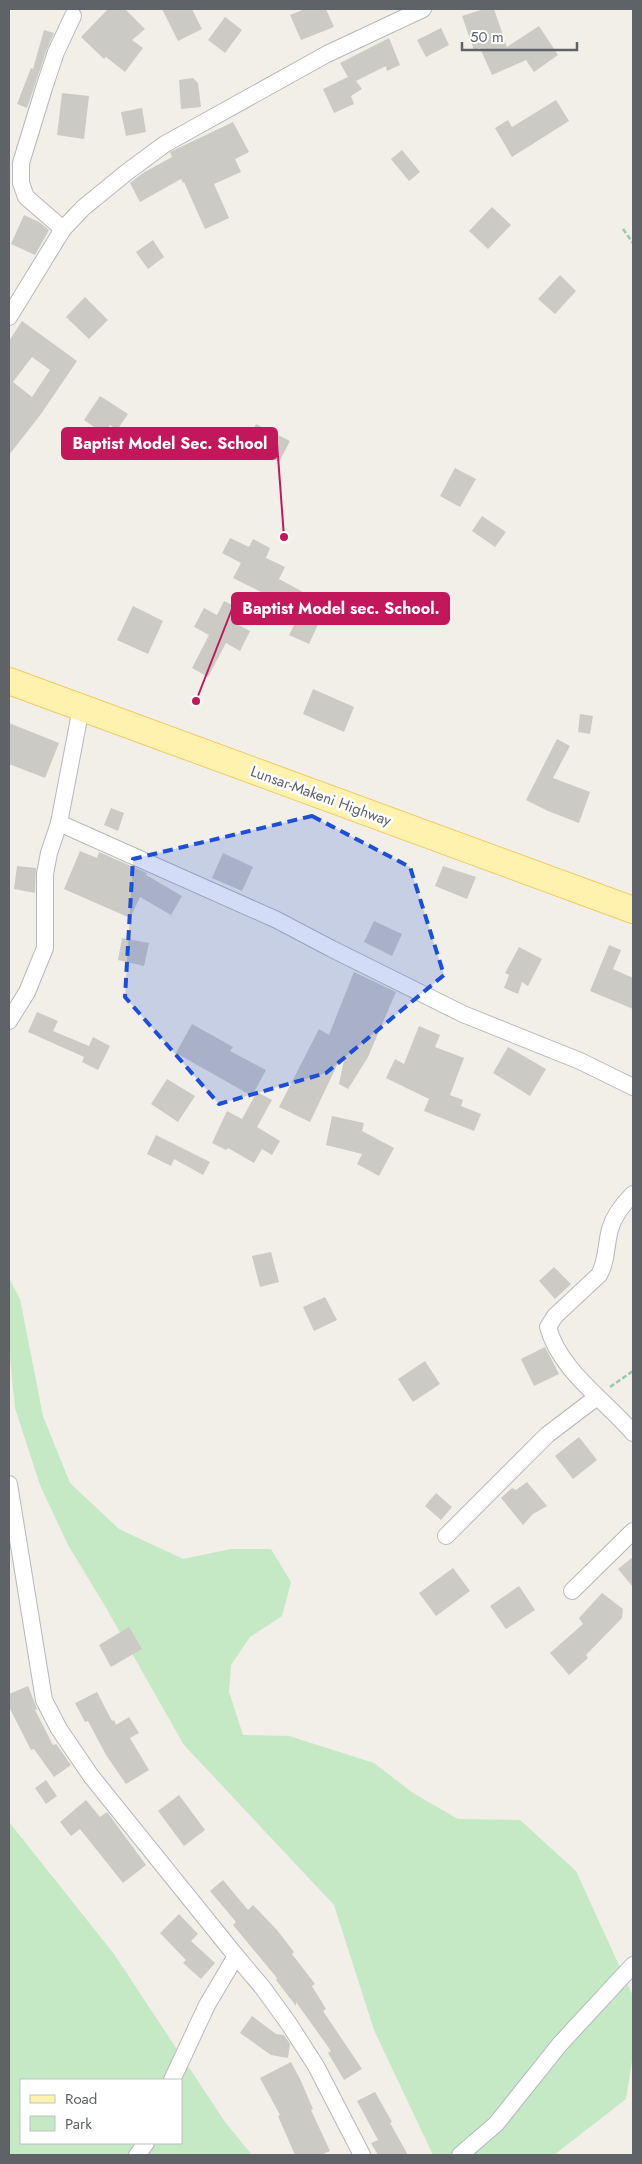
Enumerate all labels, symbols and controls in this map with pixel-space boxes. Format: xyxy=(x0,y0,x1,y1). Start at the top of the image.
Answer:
scale bar xyxy=(462,20,577,52)
text: 50 m xyxy=(470,26,504,48)
callout: Baptist Model Sec. School xyxy=(62,428,277,459)
text: Baptist Model Sec. School xyxy=(73,432,267,455)
callout: Baptist Model sec. School. xyxy=(232,593,449,624)
text: Baptist Model sec. School. xyxy=(242,597,440,620)
street label: Lunsar-Makeni Highway xyxy=(248,760,395,832)
legend xyxy=(20,2079,182,2144)
text: Road xyxy=(65,2088,97,2110)
text: Park xyxy=(65,2113,92,2135)

